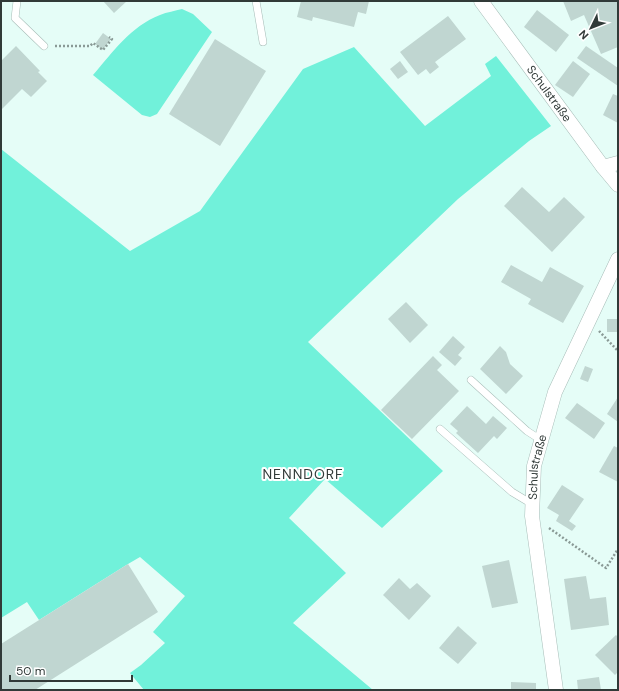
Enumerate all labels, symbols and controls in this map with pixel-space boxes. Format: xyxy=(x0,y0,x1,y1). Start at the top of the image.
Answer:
north arrow xyxy=(571,8,611,48)
text: N xyxy=(576,27,592,43)
street label: Schulstraße xyxy=(523,62,575,125)
street label: Schulstraße xyxy=(525,432,551,500)
district label: NENNDORF xyxy=(262,465,344,483)
scale bar xyxy=(10,657,132,683)
text: 50 m xyxy=(16,663,45,679)

